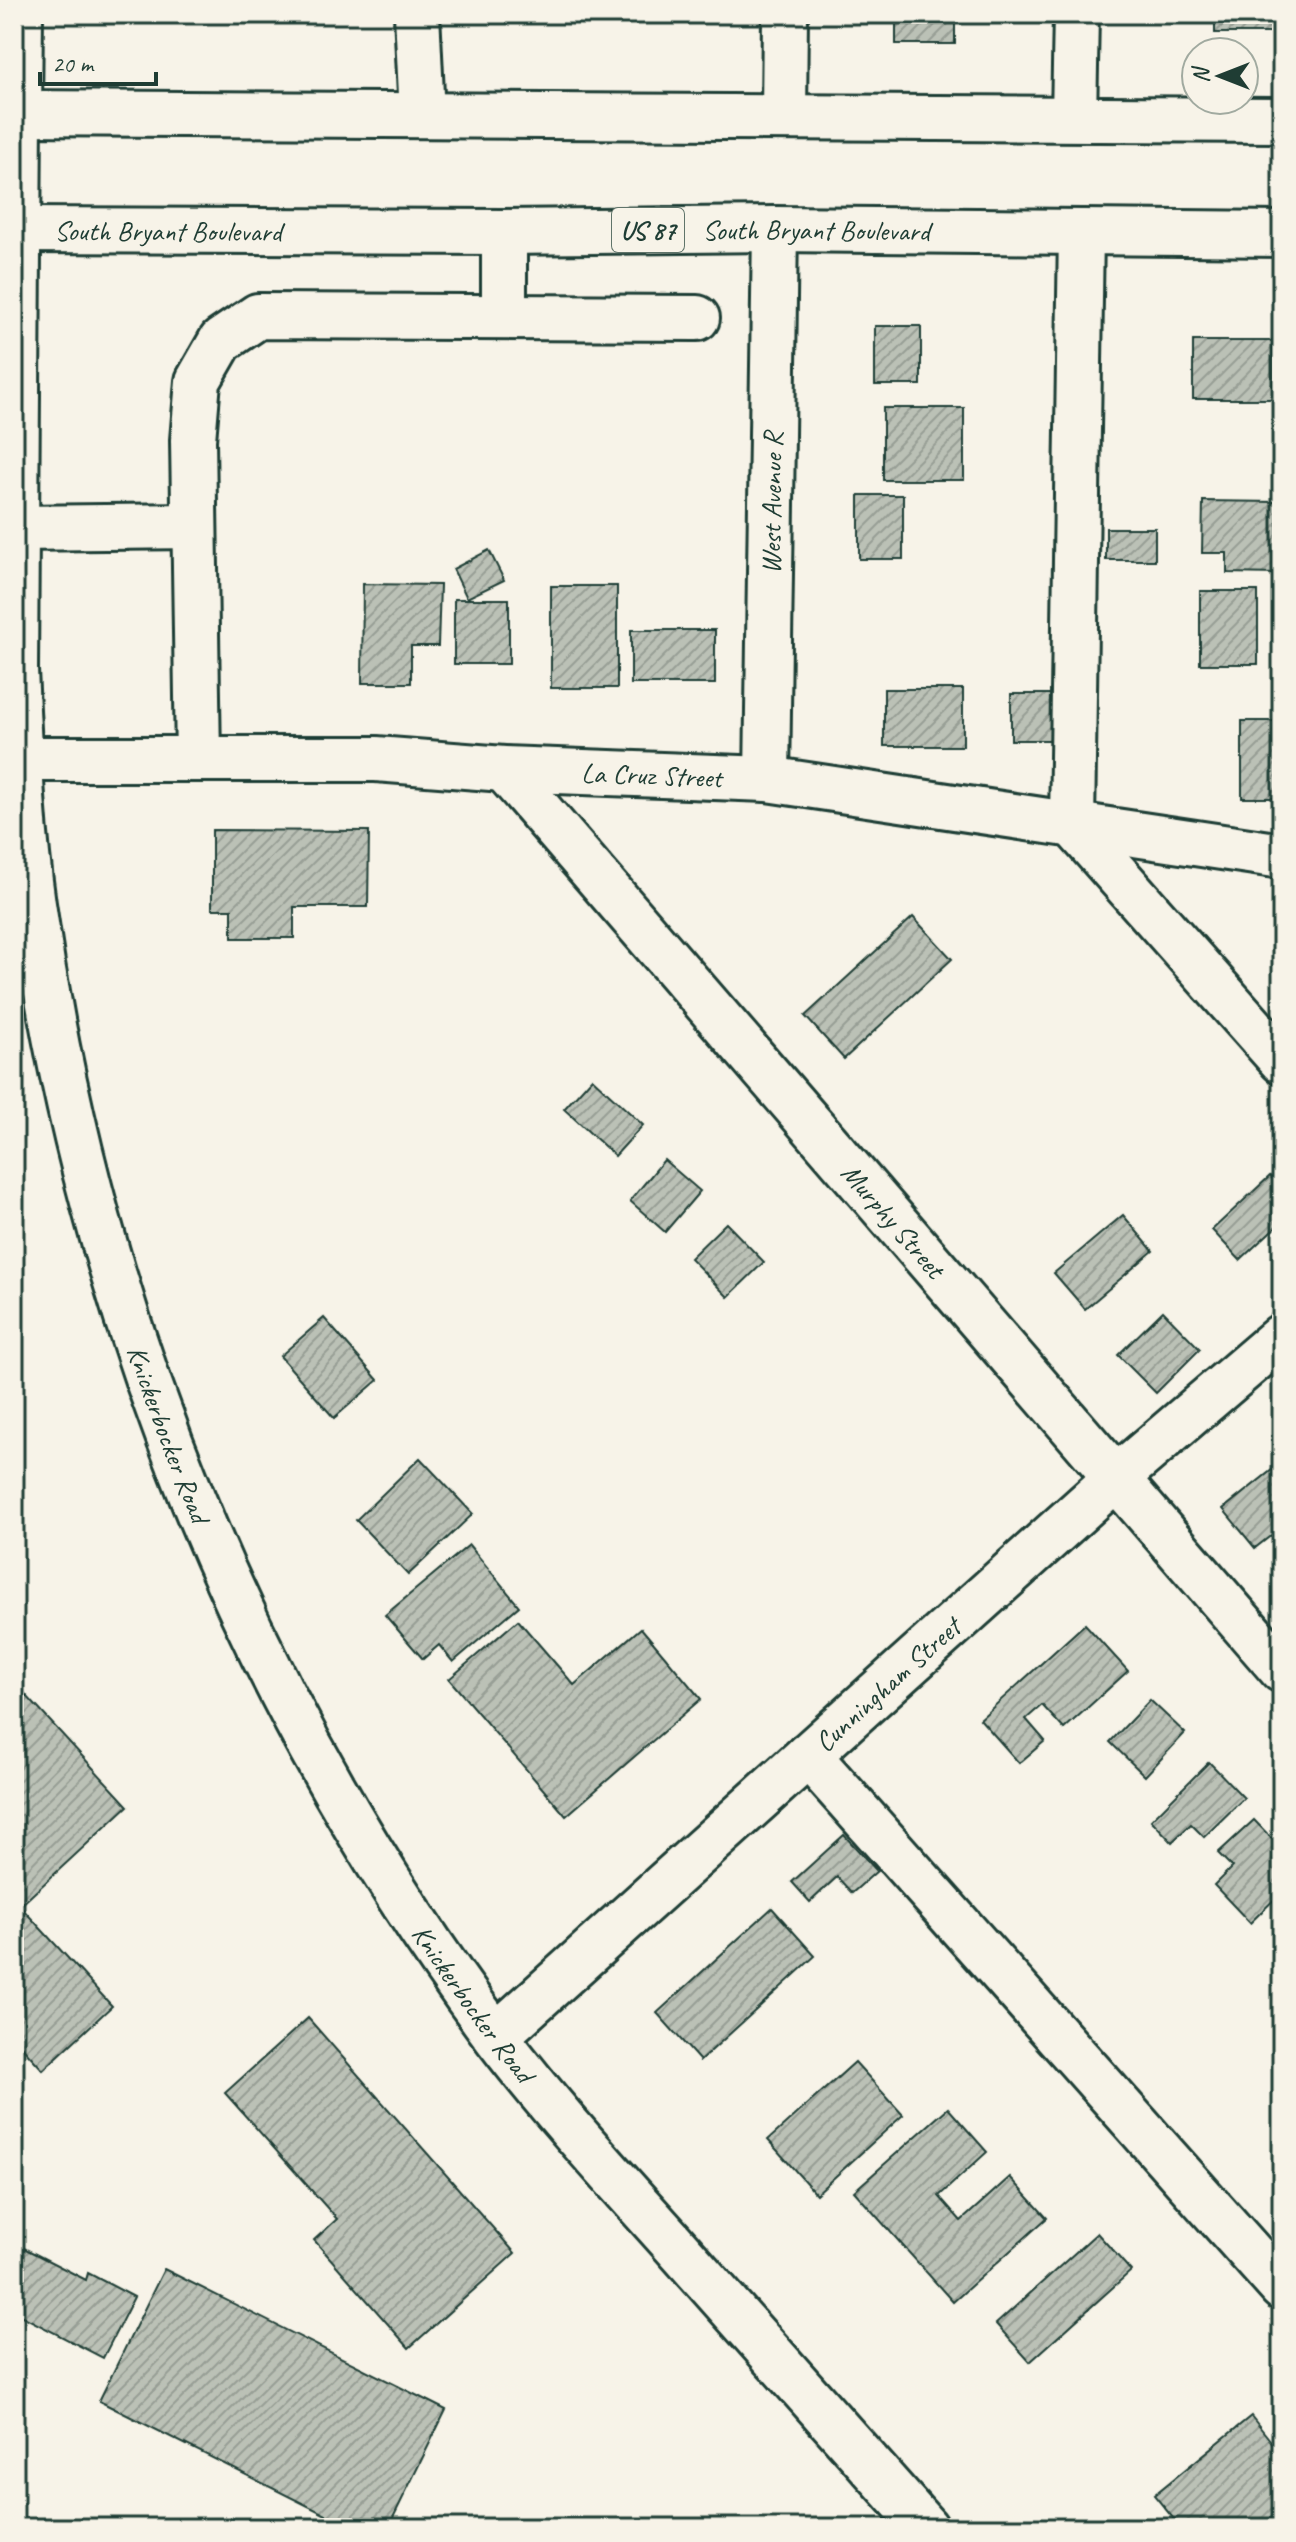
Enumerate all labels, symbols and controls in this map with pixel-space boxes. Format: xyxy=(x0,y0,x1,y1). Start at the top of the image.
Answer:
scale bar xyxy=(40,36,156,86)
north arrow xyxy=(1180,36,1260,116)
text: 20 m xyxy=(52,49,95,79)
text: N xyxy=(1187,66,1215,83)
road number: US 87 xyxy=(612,208,684,252)
street label: South Bryant Boulevard xyxy=(702,211,934,248)
street label: South Bryant Boulevard xyxy=(54,213,286,249)
street label: West Avenue R xyxy=(752,429,790,574)
street label: La Cruz Street xyxy=(581,754,725,795)
street label: Murphy Street xyxy=(834,1155,954,1287)
street label: Knickerbocker Road xyxy=(120,1341,220,1531)
street label: Cunningham Street xyxy=(807,1607,970,1759)
street label: Knickerbocker Road xyxy=(405,1918,545,2092)

